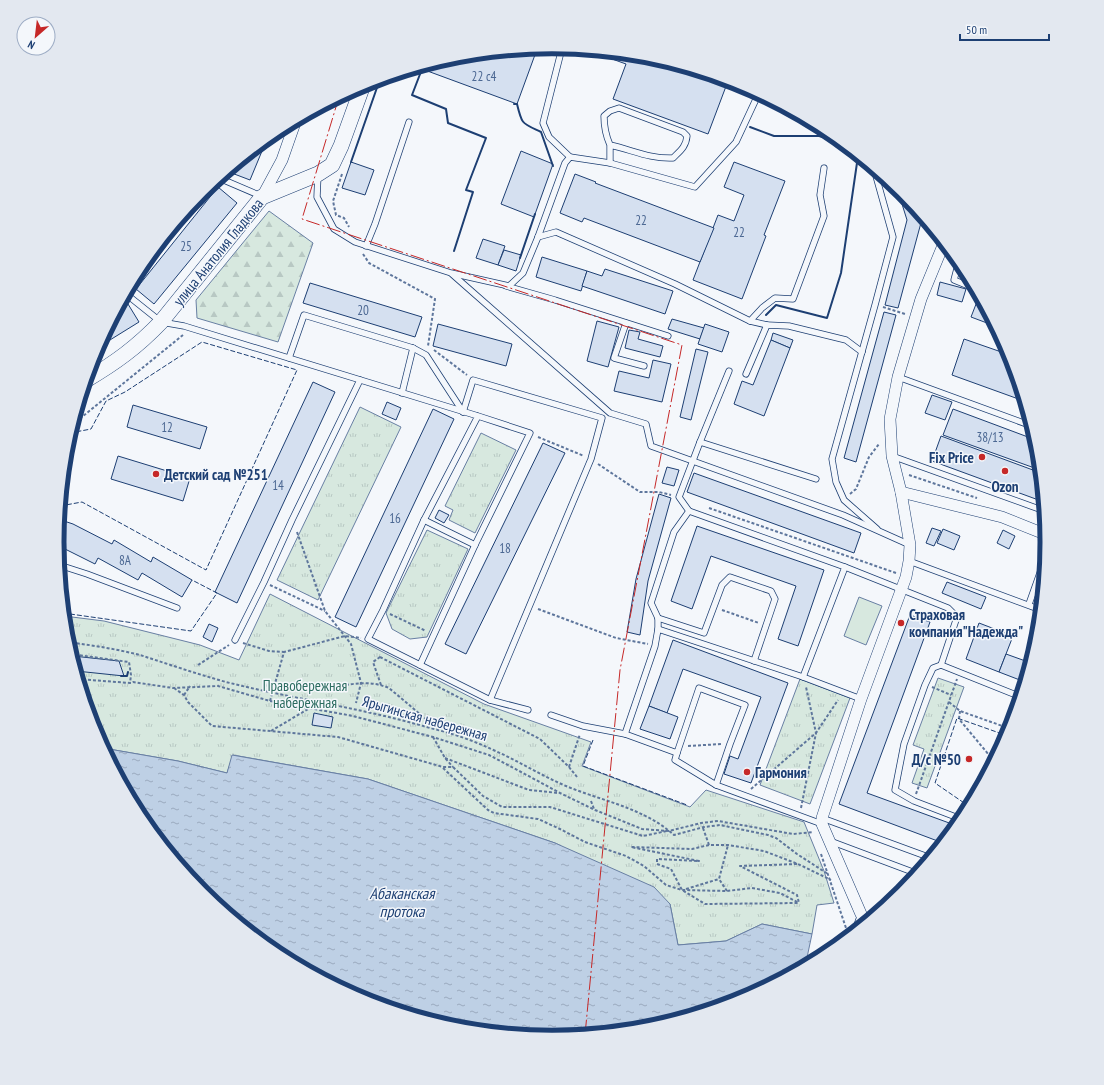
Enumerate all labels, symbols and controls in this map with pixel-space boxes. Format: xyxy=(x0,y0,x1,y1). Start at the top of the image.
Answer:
north arrow xyxy=(16,16,56,56)
scale bar xyxy=(960,16,1049,42)
text: 50 m xyxy=(966,22,987,37)
text: N xyxy=(25,37,37,52)
house number: 22 с4 xyxy=(472,68,497,85)
street label: улица Анатолия Гладкова xyxy=(169,194,267,310)
house number: 22 xyxy=(635,212,647,229)
house number: 22 xyxy=(733,224,745,241)
house number: 25 xyxy=(180,238,192,255)
house number: 20 xyxy=(357,302,369,319)
house number: 12 xyxy=(161,419,173,436)
house number: 38/13 xyxy=(976,429,1004,446)
place label: Fix Price xyxy=(929,448,974,467)
marker: Fix Price xyxy=(977,452,987,462)
place label: Детский сад №251 xyxy=(164,465,268,484)
marker: Ozon xyxy=(1000,466,1010,476)
marker: Детский сад №251 xyxy=(151,469,161,479)
house number: 14 xyxy=(272,477,284,494)
place label: Ozon xyxy=(991,477,1019,496)
house number: 16 xyxy=(389,510,401,527)
house number: 18 xyxy=(499,540,511,557)
house number: 8А xyxy=(119,552,132,569)
place label: Страховая компания"Надежда" xyxy=(909,605,1023,641)
marker: Страховая компания"Надежда" xyxy=(896,618,906,628)
park label: Правобережная набережная xyxy=(263,676,348,712)
street label: Ярыгинская набережная xyxy=(360,691,490,745)
place label: Д/с №50 xyxy=(912,750,961,769)
marker: Д/с №50 xyxy=(964,754,974,764)
place label: Гармония xyxy=(755,763,807,782)
marker: Гармония xyxy=(742,767,752,777)
water label: Абаканская протока xyxy=(370,883,436,921)

